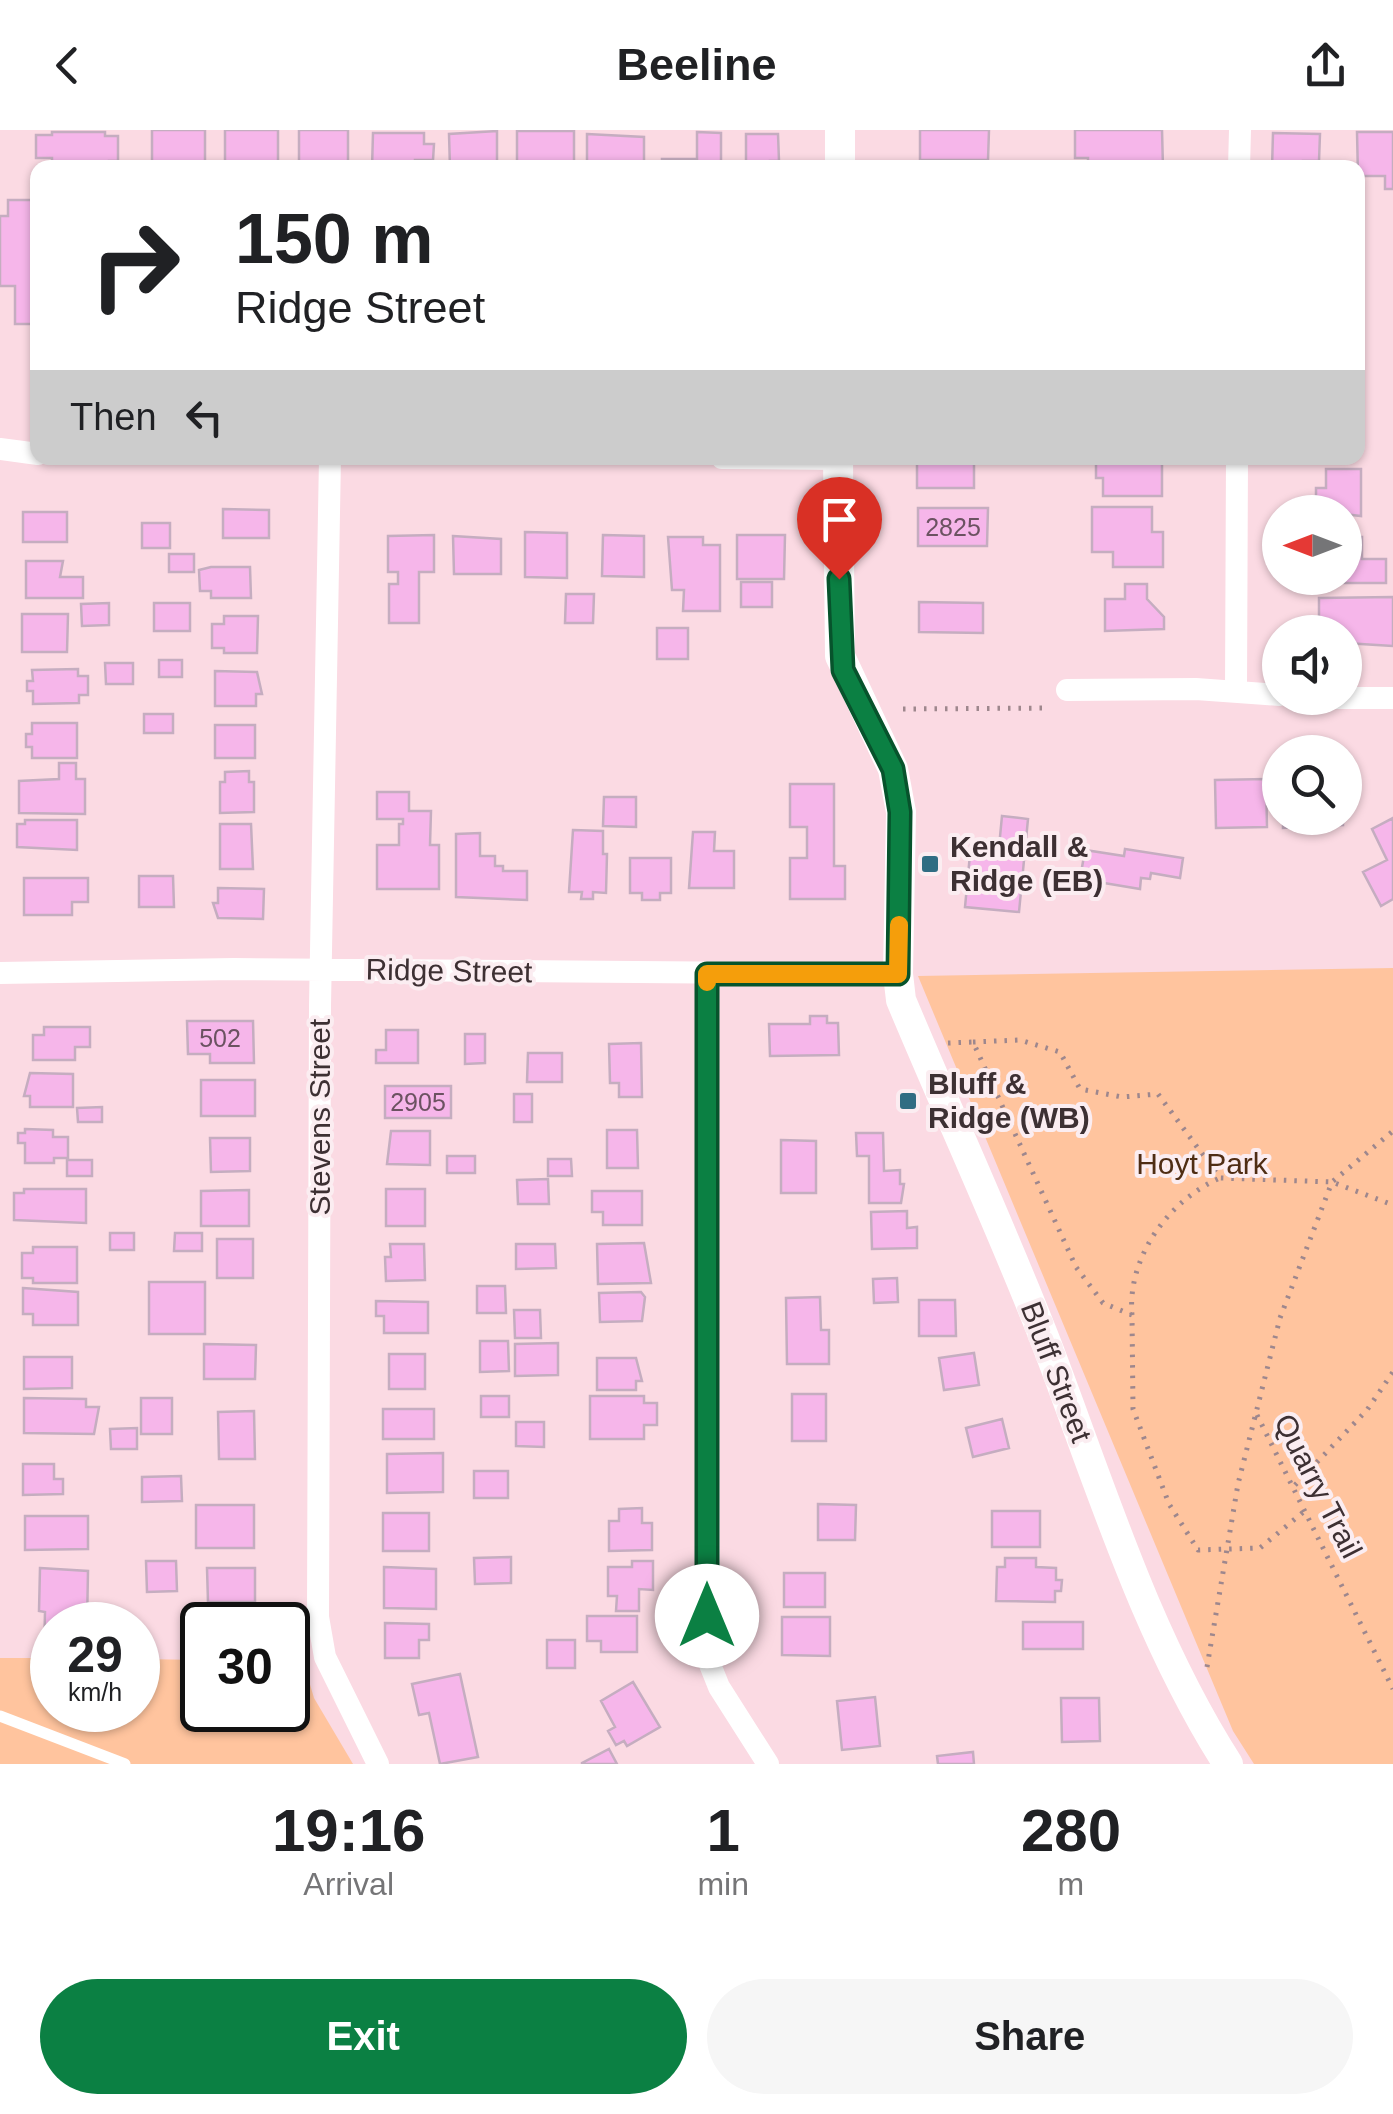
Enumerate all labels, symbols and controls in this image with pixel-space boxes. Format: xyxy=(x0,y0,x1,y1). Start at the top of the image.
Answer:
icon: back xyxy=(40,38,95,93)
icon: share xyxy=(1298,38,1353,93)
text: Beeline xyxy=(616,39,777,90)
icon: right xyxy=(70,200,200,330)
text: 150 m xyxy=(235,200,433,278)
text: Ridge Street xyxy=(235,282,485,333)
icon: left xyxy=(177,390,232,445)
text: Then xyxy=(70,396,157,438)
pin xyxy=(797,477,882,580)
icon: arrive xyxy=(812,492,867,547)
north arrow xyxy=(1262,495,1362,595)
map controls xyxy=(1262,495,1362,835)
house number: 2825 xyxy=(925,513,981,541)
button: sound xyxy=(1262,615,1362,715)
button: search xyxy=(1262,735,1362,835)
place label: Kendall & Ridge (EB) xyxy=(950,830,1103,897)
marker: Kendall & Ridge (EB) xyxy=(919,853,941,875)
street label: Ridge Street xyxy=(365,953,533,988)
street label: Stevens Street xyxy=(303,1018,336,1215)
house number: 502 xyxy=(199,1024,241,1052)
place label: Bluff & Ridge (WB) xyxy=(928,1067,1090,1134)
house number: 2905 xyxy=(390,1088,446,1116)
marker: Bluff & Ridge (WB) xyxy=(897,1090,919,1112)
park label: Hoyt Park xyxy=(1136,1147,1269,1180)
street label: Bluff Street xyxy=(1015,1297,1099,1447)
street label: Quarry Trail xyxy=(1268,1408,1369,1563)
position arrow xyxy=(655,1564,759,1668)
speed limit sign: 30 xyxy=(180,1602,310,1732)
text: 29 xyxy=(67,1627,123,1683)
text: km/h xyxy=(68,1678,122,1706)
text: 19:16 xyxy=(272,1797,425,1864)
text: 1 xyxy=(706,1797,740,1864)
text: 280 xyxy=(1021,1797,1121,1864)
text: Arrival xyxy=(303,1866,394,1902)
text: min xyxy=(697,1866,749,1902)
text: m xyxy=(1058,1866,1084,1902)
button: Exit xyxy=(40,1979,687,2094)
button: Share xyxy=(707,1979,1353,2094)

